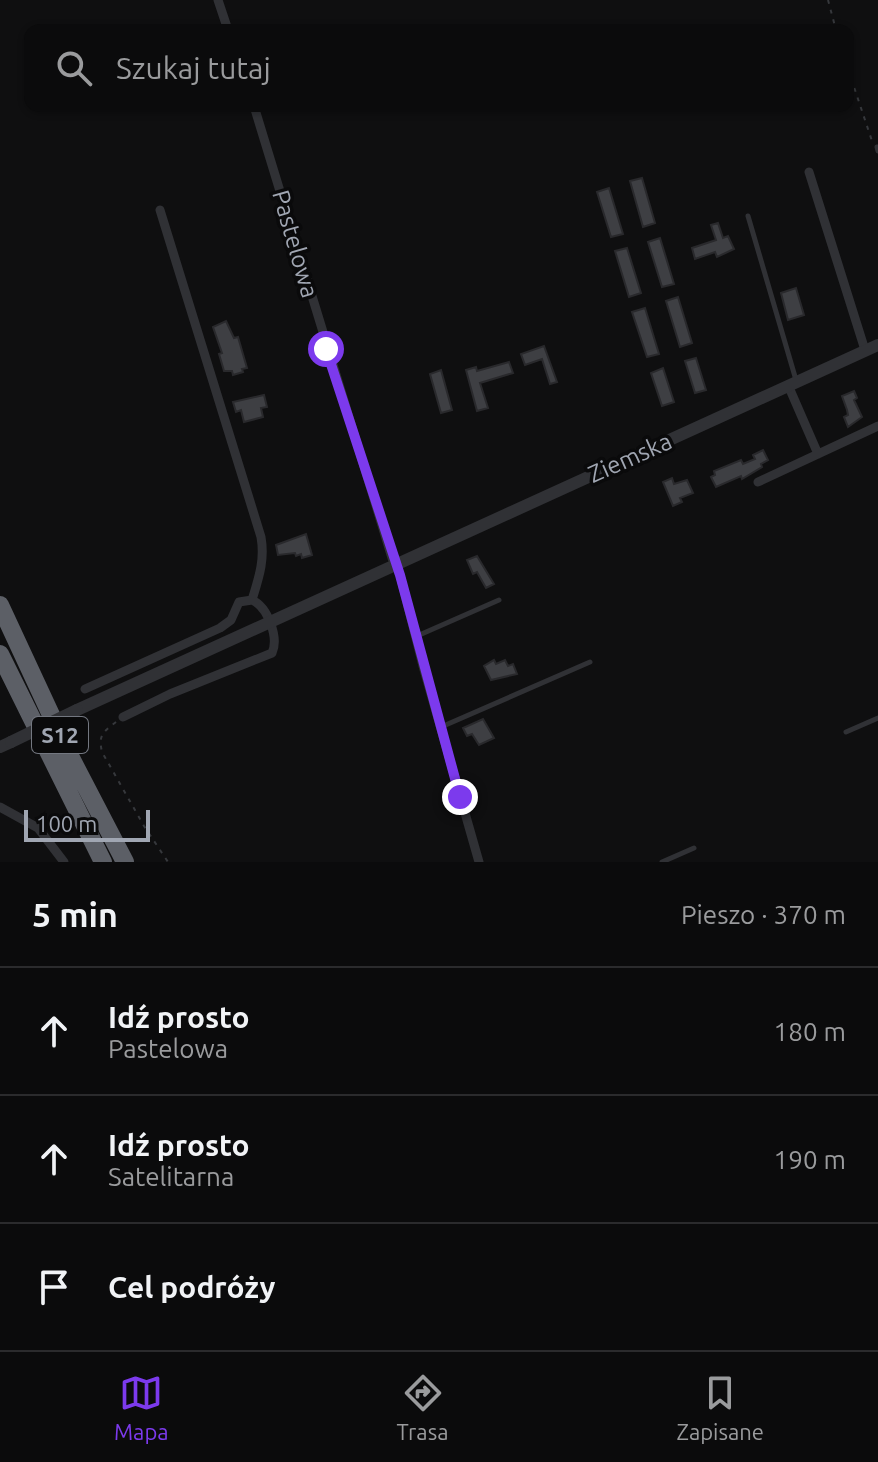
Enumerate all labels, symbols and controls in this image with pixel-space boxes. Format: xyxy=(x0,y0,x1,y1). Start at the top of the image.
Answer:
search box xyxy=(24,24,854,112)
icon: search xyxy=(52,46,96,90)
text: Szukaj tutaj xyxy=(116,51,271,85)
street label: Pastelowa xyxy=(267,187,324,301)
route start xyxy=(308,331,344,367)
street label: Ziemska xyxy=(584,427,676,488)
road number: S12 xyxy=(32,717,88,753)
route end xyxy=(442,779,478,815)
scale bar xyxy=(24,806,150,842)
text: 100 m xyxy=(36,811,97,836)
text: 5 min xyxy=(32,895,118,933)
text: Pieszo · 370 m xyxy=(681,900,846,929)
text: Idź prosto xyxy=(108,1000,250,1034)
icon: ahead xyxy=(32,1009,76,1053)
text: 180 m xyxy=(774,1017,846,1046)
text: Pastelowa xyxy=(108,1034,228,1063)
text: Idź prosto xyxy=(108,1128,250,1162)
icon: ahead xyxy=(32,1137,76,1181)
text: 190 m xyxy=(774,1145,846,1174)
text: Satelitarna xyxy=(108,1162,234,1191)
icon: arrive xyxy=(32,1265,76,1309)
text: Cel podróży xyxy=(108,1270,275,1304)
tab: Mapa xyxy=(114,1371,169,1444)
tab: Trasa xyxy=(397,1371,449,1444)
tab: Zapisane xyxy=(676,1371,764,1444)

